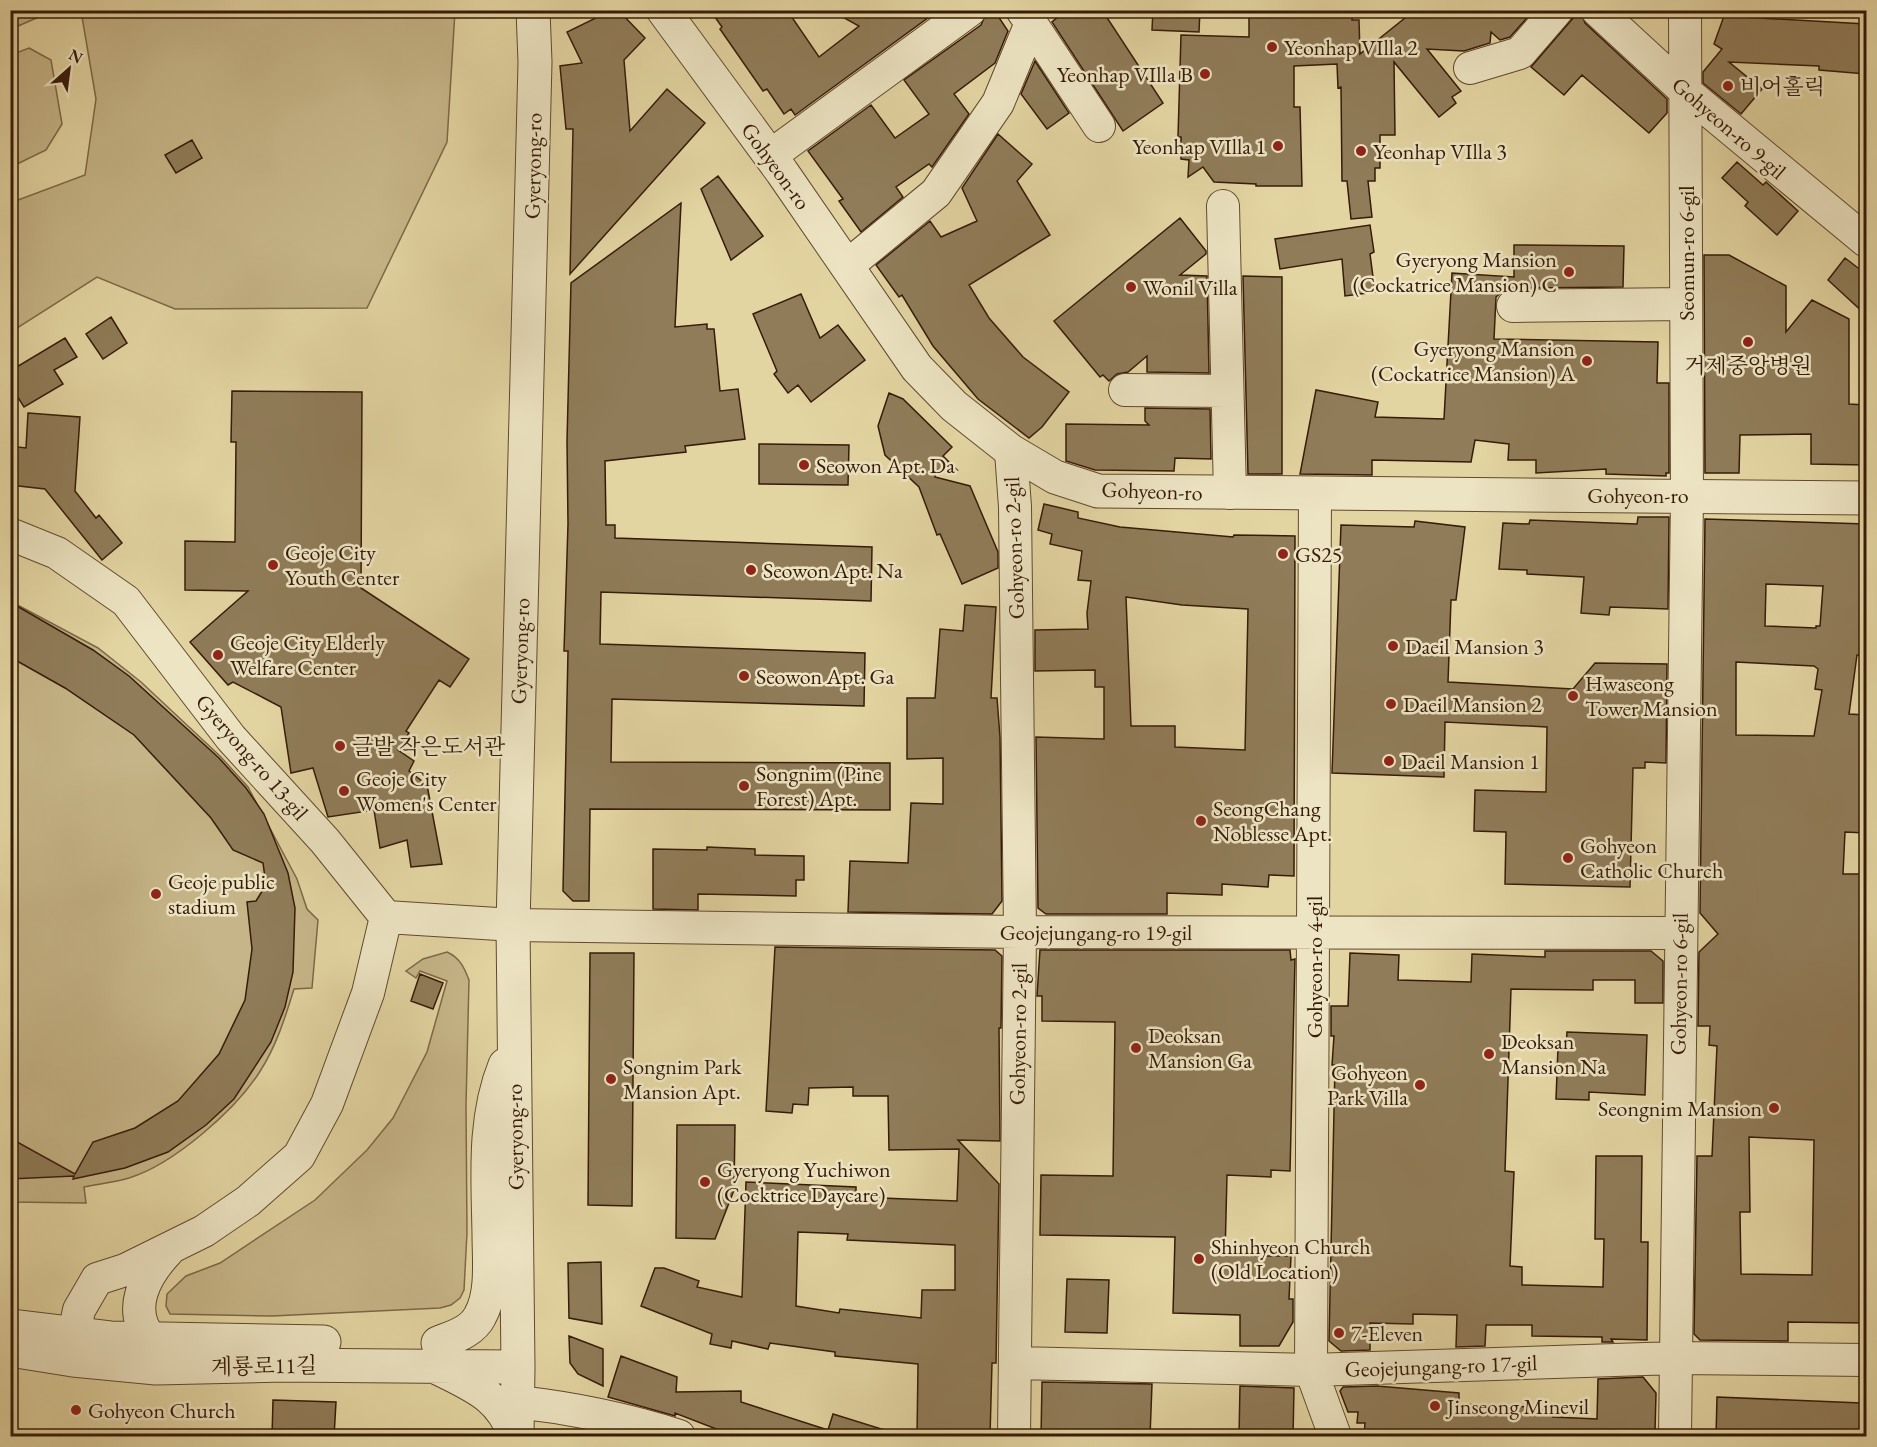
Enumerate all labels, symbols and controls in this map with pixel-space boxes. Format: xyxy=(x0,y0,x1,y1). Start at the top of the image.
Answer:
place label: Yeonhap VIlla 2 xyxy=(1284,33,1418,62)
north arrow xyxy=(39,39,99,99)
marker: Yeonhap VIlla 2 xyxy=(1265,40,1279,54)
text: N xyxy=(65,44,86,69)
place label: Yeonhap VIlla B xyxy=(1057,60,1193,89)
marker: Yeonhap VIlla B xyxy=(1198,67,1212,81)
street label: Gohyeon-ro 9-gil xyxy=(1666,70,1792,186)
place label: 비어홀릭 xyxy=(1740,72,1825,101)
marker: 비어홀릭 xyxy=(1721,79,1735,93)
street label: Gyeryong-ro xyxy=(518,112,548,219)
street label: Gohyeon-ro xyxy=(735,117,818,216)
place label: Yeonhap VIlla 1 xyxy=(1132,132,1266,161)
place label: Yeonhap VIlla 3 xyxy=(1373,137,1507,166)
marker: Yeonhap VIlla 1 xyxy=(1271,139,1285,153)
marker: Yeonhap VIlla 3 xyxy=(1354,144,1368,158)
street label: Seomun-ro 6-gil xyxy=(1672,185,1701,321)
place label: Gyeryong Mansion (Cockatrice Mansion) C xyxy=(1353,245,1557,299)
marker: Gyeryong Mansion (Cockatrice Mansion) C xyxy=(1562,265,1576,279)
place label: Wonil Villa xyxy=(1143,273,1238,302)
marker: Wonil Villa xyxy=(1124,280,1138,294)
place label: Gyeryong Mansion (Cockatrice Mansion) A xyxy=(1371,334,1576,388)
marker: 거제중앙병원 xyxy=(1741,335,1755,349)
place label: 거제중앙병원 xyxy=(1684,351,1812,380)
marker: Gyeryong Mansion (Cockatrice Mansion) A xyxy=(1580,354,1594,368)
place label: Seowon Apt. Da xyxy=(816,451,955,480)
marker: Seowon Apt. Da xyxy=(797,458,811,472)
street label: Gohyeon-ro xyxy=(1101,475,1203,507)
street label: Gohyeon-ro 2-gil xyxy=(997,476,1031,620)
street label: Gohyeon-ro xyxy=(1587,481,1689,510)
place label: Geoje City Youth Center xyxy=(285,538,400,592)
place label: GS25 xyxy=(1295,540,1342,569)
marker: GS25 xyxy=(1276,547,1290,561)
place label: Seowon Apt. Na xyxy=(763,556,903,585)
marker: Geoje City Youth Center xyxy=(266,558,280,572)
marker: Seowon Apt. Na xyxy=(744,563,758,577)
street label: Gyeryong-ro xyxy=(504,597,536,705)
place label: Geoje City Elderly Welfare Center xyxy=(230,628,385,682)
place label: Daeil Mansion 3 xyxy=(1405,632,1544,661)
marker: Daeil Mansion 3 xyxy=(1386,639,1400,653)
marker: Geoje City Elderly Welfare Center xyxy=(211,648,225,662)
place label: Seowon Apt. Ga xyxy=(756,662,895,691)
marker: Seowon Apt. Ga xyxy=(737,669,751,683)
place label: Hwaseong Tower Mansion xyxy=(1585,669,1718,723)
street label: Gyeryong-ro 13-gil xyxy=(189,688,315,826)
marker: Hwaseong Tower Mansion xyxy=(1566,689,1580,703)
place label: Daeil Mansion 2 xyxy=(1403,690,1542,719)
marker: Daeil Mansion 2 xyxy=(1384,697,1398,711)
place label: 글발 작은도서관 xyxy=(352,732,506,761)
marker: 글발 작은도서관 xyxy=(333,739,347,753)
place label: Daeil Mansion 1 xyxy=(1401,747,1540,776)
marker: Daeil Mansion 1 xyxy=(1382,754,1396,768)
place label: Songnim (Pine Forest) Apt. xyxy=(756,759,882,813)
place label: Geoje City Women's Center xyxy=(356,764,497,818)
marker: Songnim (Pine Forest) Apt. xyxy=(737,779,751,793)
marker: Geoje City Women's Center xyxy=(337,784,351,798)
place label: SeongChang Noblesse Apt. xyxy=(1213,794,1332,848)
marker: SeongChang Noblesse Apt. xyxy=(1194,814,1208,828)
place label: Gohyeon Catholic Church xyxy=(1580,831,1723,885)
marker: Gohyeon Catholic Church xyxy=(1561,851,1575,865)
place label: Geoje public stadium xyxy=(168,867,275,921)
marker: Geoje public stadium xyxy=(149,887,163,901)
street label: Gohyeon-ro 4-gil xyxy=(1300,896,1329,1038)
street label: Gohyeon-ro 6-gil xyxy=(1663,913,1695,1055)
street label: Geojejungang-ro 19-gil xyxy=(1000,918,1192,947)
street label: Gohyeon-ro 2-gil xyxy=(1002,963,1034,1105)
place label: Deoksan Mansion Ga xyxy=(1148,1021,1252,1075)
place label: Deoksan Mansion Na xyxy=(1501,1027,1607,1081)
marker: Deoksan Mansion Ga xyxy=(1129,1041,1143,1055)
marker: Deoksan Mansion Na xyxy=(1482,1047,1496,1061)
place label: Songnim Park Mansion Apt. xyxy=(623,1052,742,1106)
place label: Gohyeon Park Villa xyxy=(1327,1058,1408,1112)
marker: Songnim Park Mansion Apt. xyxy=(604,1072,618,1086)
marker: Gohyeon Park Villa xyxy=(1413,1078,1427,1092)
street label: Gyeryong-ro xyxy=(500,1083,530,1190)
place label: Seongnim Mansion xyxy=(1598,1094,1762,1123)
marker: Seongnim Mansion xyxy=(1767,1101,1781,1115)
place label: Gyeryong Yuchiwon (Cocktrice Daycare) xyxy=(717,1155,891,1209)
marker: Gyeryong Yuchiwon (Cocktrice Daycare) xyxy=(698,1175,712,1189)
place label: Shinhyeon Church (Old Location) xyxy=(1211,1232,1371,1286)
marker: Shinhyeon Church (Old Location) xyxy=(1192,1252,1206,1266)
place label: 7-Eleven xyxy=(1351,1319,1424,1348)
marker: 7-Eleven xyxy=(1332,1326,1346,1340)
street label: Geojejungang-ro 17-gil xyxy=(1344,1348,1538,1384)
street label: 계룡로11길 xyxy=(211,1351,317,1381)
place label: Jinseong Minevil xyxy=(1445,1392,1589,1421)
place label: Gohyeon Church xyxy=(88,1396,236,1425)
marker: Jinseong Minevil xyxy=(1428,1399,1442,1413)
marker: Gohyeon Church xyxy=(69,1403,83,1417)

